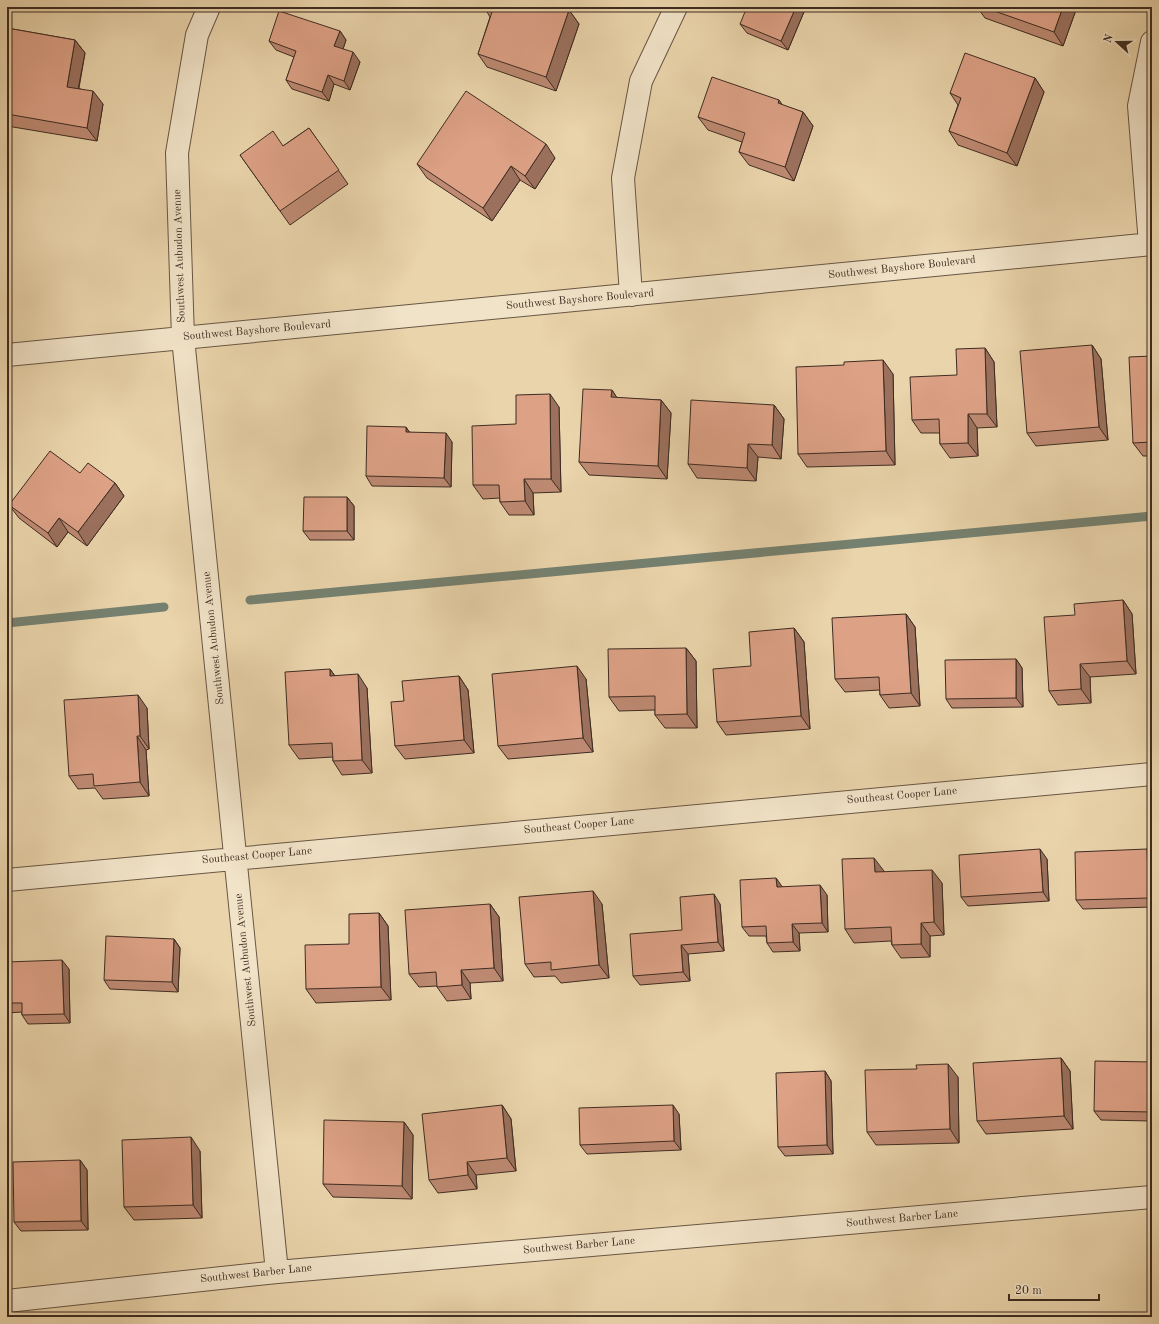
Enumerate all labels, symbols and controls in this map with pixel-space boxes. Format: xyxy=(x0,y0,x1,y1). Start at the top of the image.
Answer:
north arrow xyxy=(1097,22,1137,62)
text: N xyxy=(1102,33,1116,45)
street label: Southwest Aubudon Avenue xyxy=(172,189,188,323)
street label: Southwest Bayshore Boulevard xyxy=(828,255,977,281)
street label: Southwest Bayshore Boulevard xyxy=(506,288,655,312)
street label: Southwest Bayshore Boulevard xyxy=(183,319,332,343)
street label: Southwest Aubudon Avenue xyxy=(202,571,226,705)
street label: Southeast Cooper Lane xyxy=(846,786,958,806)
street label: Southeast Cooper Lane xyxy=(523,816,635,836)
street label: Southeast Cooper Lane xyxy=(201,846,313,866)
street label: Southwest Aubudon Avenue xyxy=(234,893,258,1027)
street label: Southwest Barber Lane xyxy=(846,1209,958,1229)
street label: Southwest Barber Lane xyxy=(523,1236,635,1256)
street label: Southwest Barber Lane xyxy=(200,1263,312,1285)
scale bar xyxy=(1009,1276,1099,1302)
text: 20 m xyxy=(1015,1285,1042,1297)

